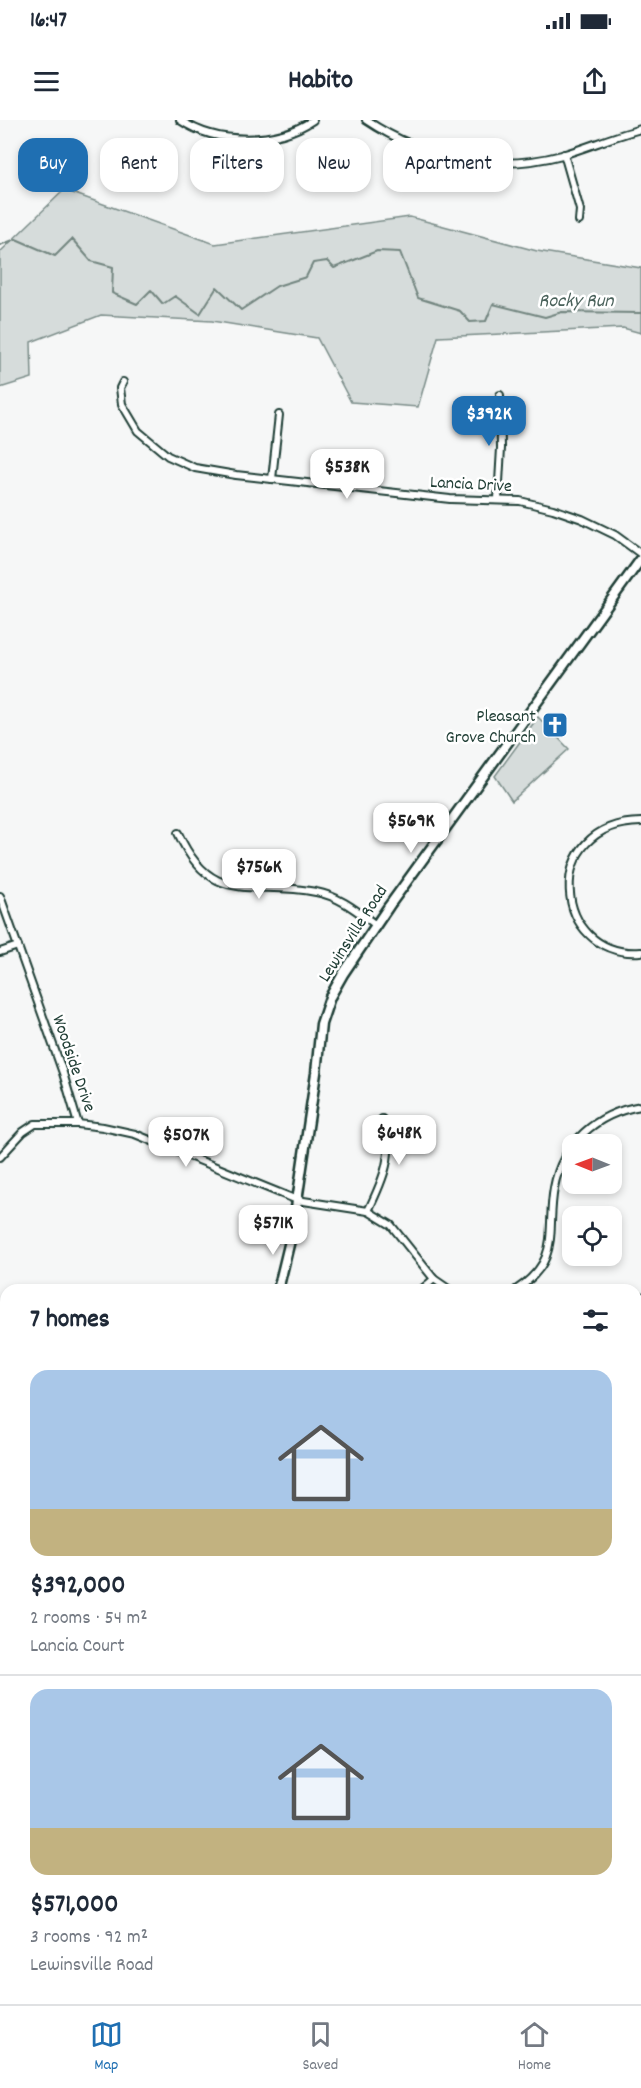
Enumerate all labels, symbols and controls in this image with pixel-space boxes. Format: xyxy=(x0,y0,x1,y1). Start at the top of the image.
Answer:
text: 16:47 xyxy=(30,6,67,37)
text: Habito xyxy=(288,62,353,101)
icon: menu xyxy=(30,65,63,98)
icon: share xyxy=(578,65,611,98)
chip: Buy xyxy=(18,138,88,192)
chip: Rent xyxy=(100,138,178,192)
chip: Filters xyxy=(190,138,284,192)
chip: New xyxy=(296,138,371,192)
chip: Apartment xyxy=(383,138,513,192)
water label: Rocky Run xyxy=(538,288,614,316)
pin: $392K xyxy=(447,396,531,447)
text: $392K xyxy=(466,401,512,429)
pin: $538K xyxy=(305,449,389,500)
text: $538K xyxy=(324,454,370,482)
street label: Lancia Drive xyxy=(429,471,512,500)
place label: Pleasant Grove Church xyxy=(446,705,536,751)
church icon: Pleasant Grove Church xyxy=(540,710,570,740)
pin: $569K xyxy=(369,803,453,854)
text: $569K xyxy=(387,808,435,836)
pin: $756K xyxy=(217,849,301,900)
text: $756K xyxy=(236,854,282,882)
street label: Lewinsville Road xyxy=(313,881,395,988)
street label: Woodside Drive xyxy=(44,1012,101,1116)
pin: $648K xyxy=(357,1115,441,1166)
pin: $507K xyxy=(144,1117,228,1168)
text: $648K xyxy=(376,1120,422,1148)
text: $507K xyxy=(162,1122,210,1150)
north arrow xyxy=(562,1134,622,1194)
map controls xyxy=(562,1134,622,1266)
pin: $571K xyxy=(231,1205,315,1256)
button: locate xyxy=(562,1206,622,1266)
text: $571K xyxy=(253,1210,293,1238)
text: 7 homes xyxy=(30,1302,110,1339)
icon: filters xyxy=(579,1304,612,1337)
icon: home xyxy=(267,1409,375,1517)
text: $392,000 xyxy=(30,1568,125,1605)
text: 2 rooms · 54 m² xyxy=(30,1605,148,1633)
text: Lancia Court xyxy=(30,1633,125,1661)
icon: home xyxy=(267,1728,375,1836)
text: $571,000 xyxy=(30,1887,118,1924)
text: 3 rooms · 92 m² xyxy=(30,1924,148,1952)
text: Lewinsville Road xyxy=(30,1952,153,1980)
tab: Map xyxy=(90,2018,123,2077)
tab: Saved xyxy=(302,2018,338,2077)
tab: Home xyxy=(518,2018,551,2077)

